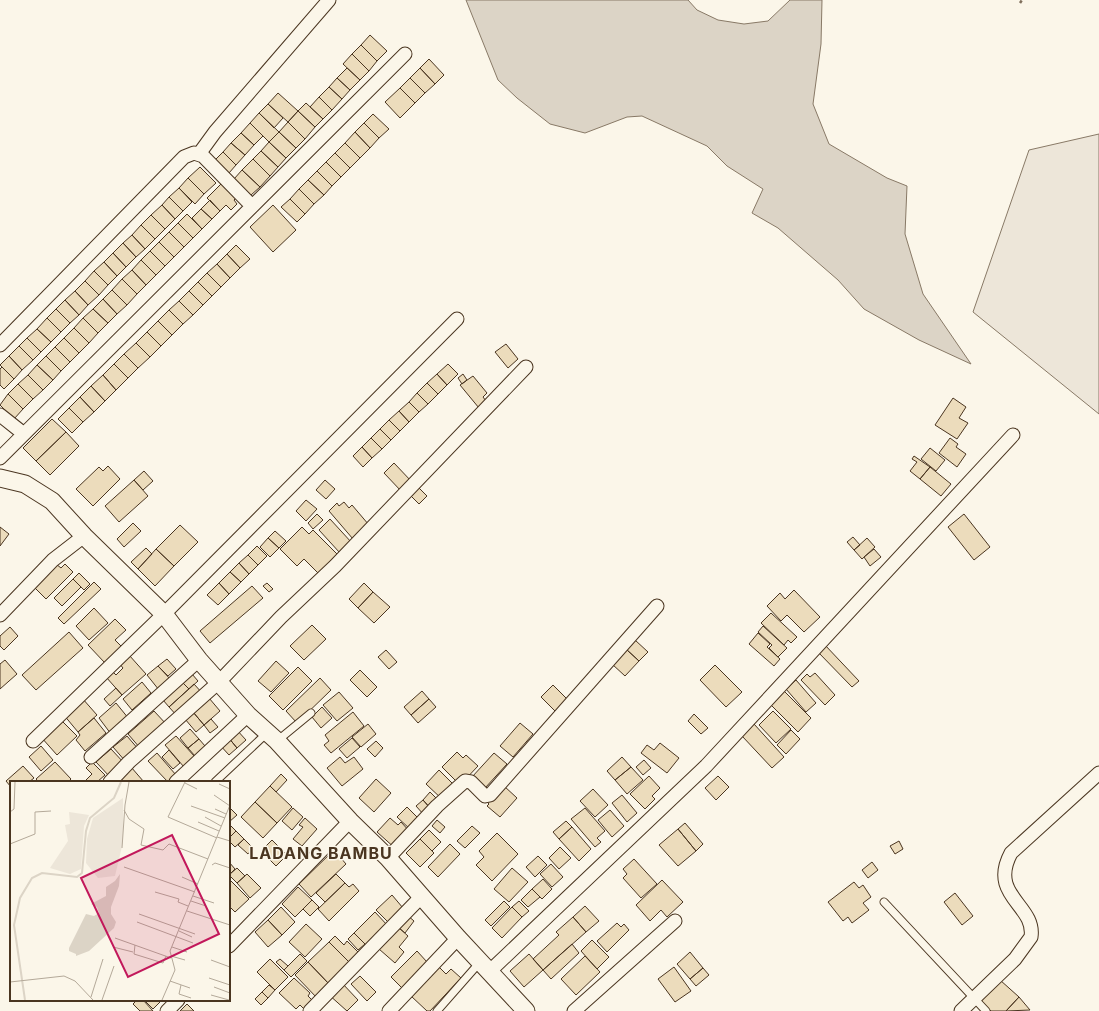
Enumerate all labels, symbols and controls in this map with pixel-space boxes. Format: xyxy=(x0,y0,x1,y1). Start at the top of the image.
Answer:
inset map xyxy=(10,781,230,1001)
district label: LADANG BAMBU xyxy=(249,843,393,863)

